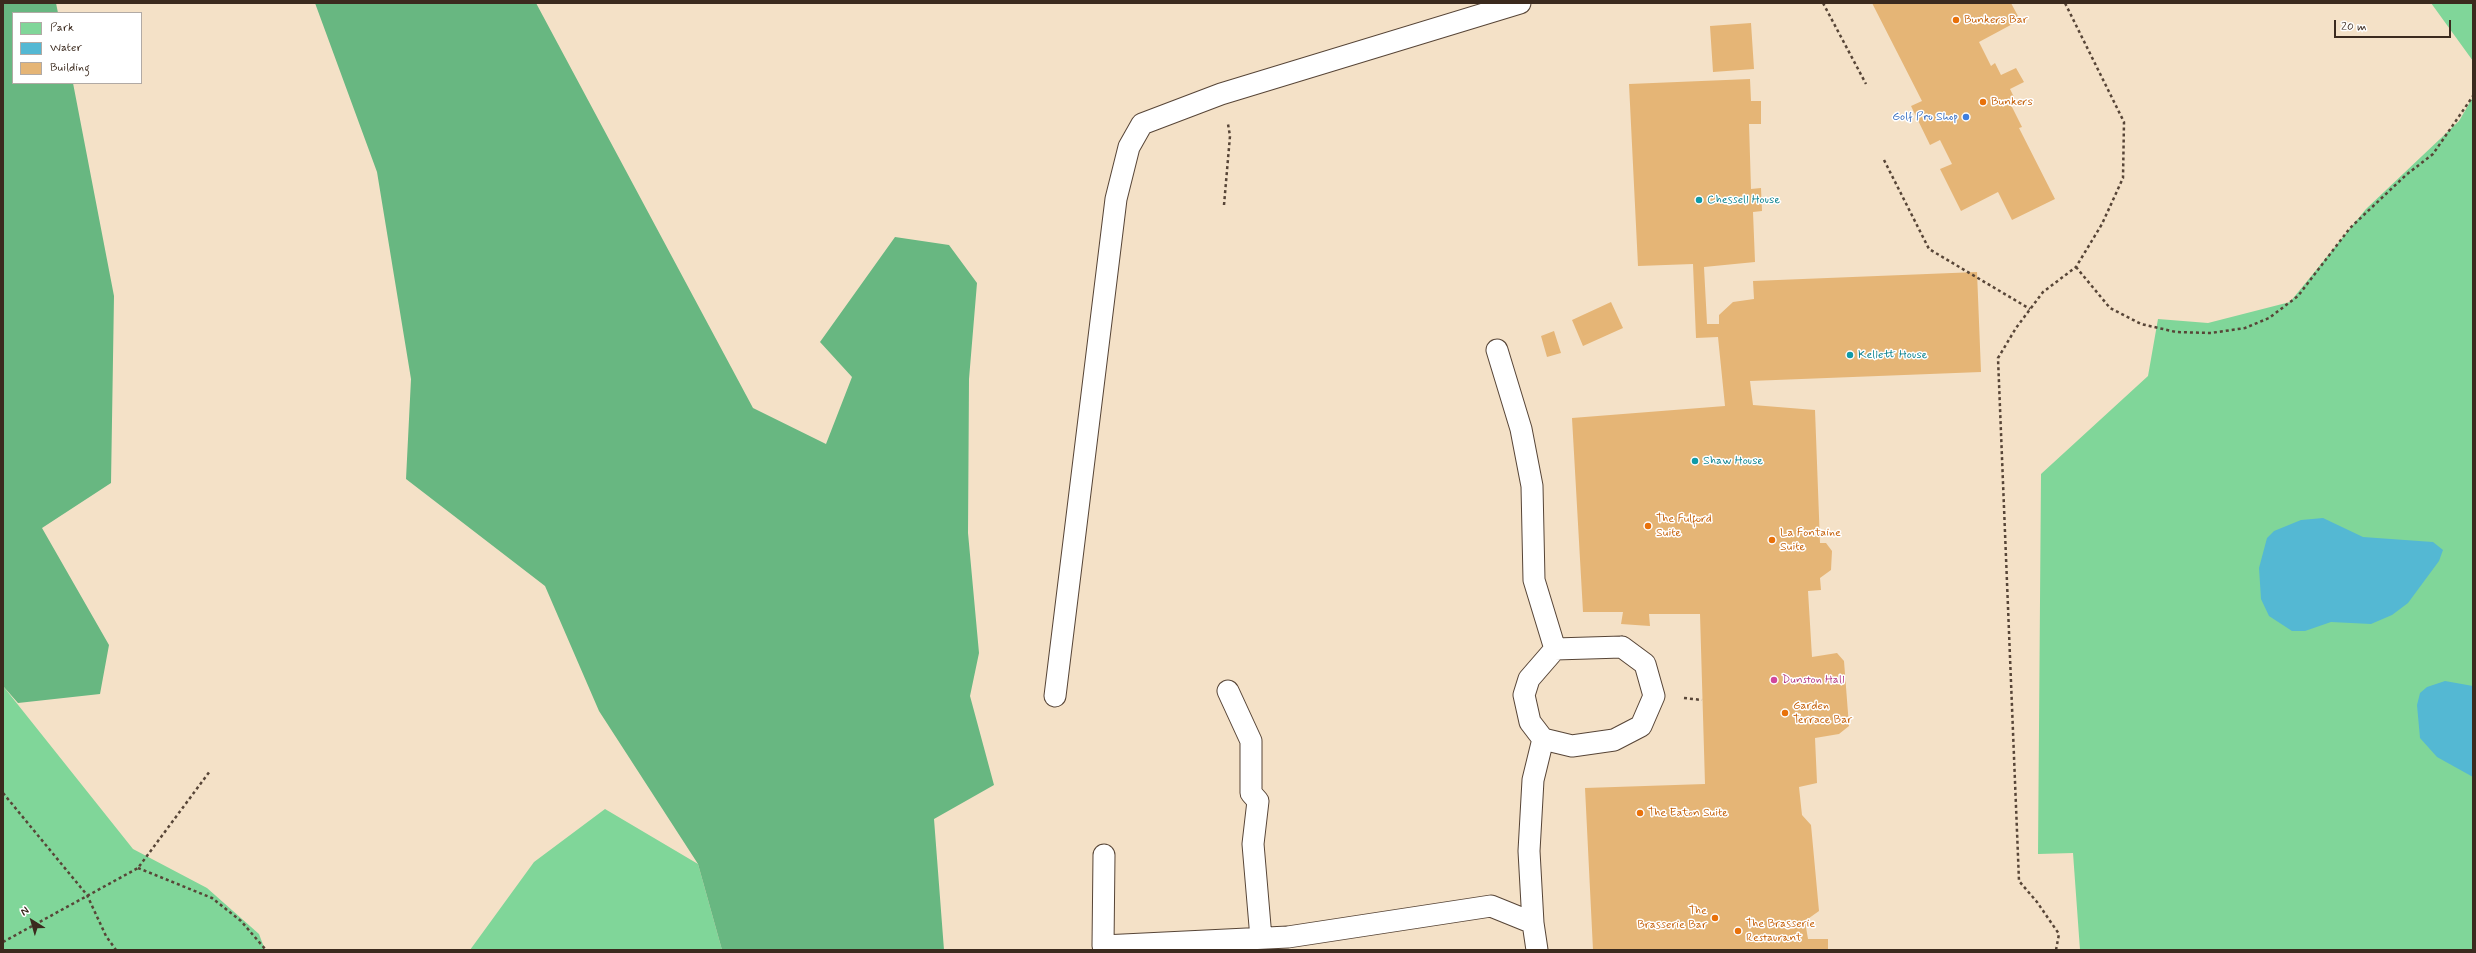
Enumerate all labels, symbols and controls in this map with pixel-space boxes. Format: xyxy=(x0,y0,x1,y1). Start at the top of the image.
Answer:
legend xyxy=(12,12,142,84)
scale bar xyxy=(2336,12,2453,38)
place label: Bunkers Bar xyxy=(1964,13,2028,27)
marker: Bunkers Bar xyxy=(1951,15,1961,25)
text: 20 m xyxy=(2341,19,2367,35)
text: Park xyxy=(50,20,74,36)
text: Water xyxy=(50,40,82,56)
text: Building xyxy=(50,60,90,76)
place label: Bunkers xyxy=(1991,95,2033,109)
marker: Bunkers xyxy=(1978,97,1988,107)
place label: Golf Pro Shop xyxy=(1892,110,1958,124)
marker: Golf Pro Shop xyxy=(1961,112,1971,122)
place label: Chessell House xyxy=(1707,193,1780,207)
marker: Chessell House xyxy=(1694,195,1704,205)
place label: Kellett House xyxy=(1858,348,1927,362)
marker: Kellett House xyxy=(1845,350,1855,360)
place label: Shaw House xyxy=(1703,454,1763,468)
marker: Shaw House xyxy=(1690,456,1700,466)
place label: The Fulford Suite xyxy=(1656,512,1712,540)
marker: The Fulford Suite xyxy=(1643,521,1653,531)
place label: La Fontaine Suite xyxy=(1780,526,1841,554)
marker: La Fontaine Suite xyxy=(1767,535,1777,545)
place label: Dunston Hall xyxy=(1782,673,1844,687)
marker: Dunston Hall xyxy=(1769,675,1779,685)
place label: Garden Terrace Bar xyxy=(1793,699,1852,727)
marker: Garden Terrace Bar xyxy=(1780,708,1790,718)
place label: The Eaton Suite xyxy=(1648,806,1728,820)
marker: The Eaton Suite xyxy=(1635,808,1645,818)
north arrow xyxy=(12,901,52,941)
text: N xyxy=(18,904,32,919)
place label: The Brasserie Bar xyxy=(1637,904,1707,932)
marker: The Brasserie Bar xyxy=(1710,913,1720,923)
place label: The Brasserie Restaurant xyxy=(1746,917,1815,945)
marker: The Brasserie Restaurant xyxy=(1733,926,1743,936)

